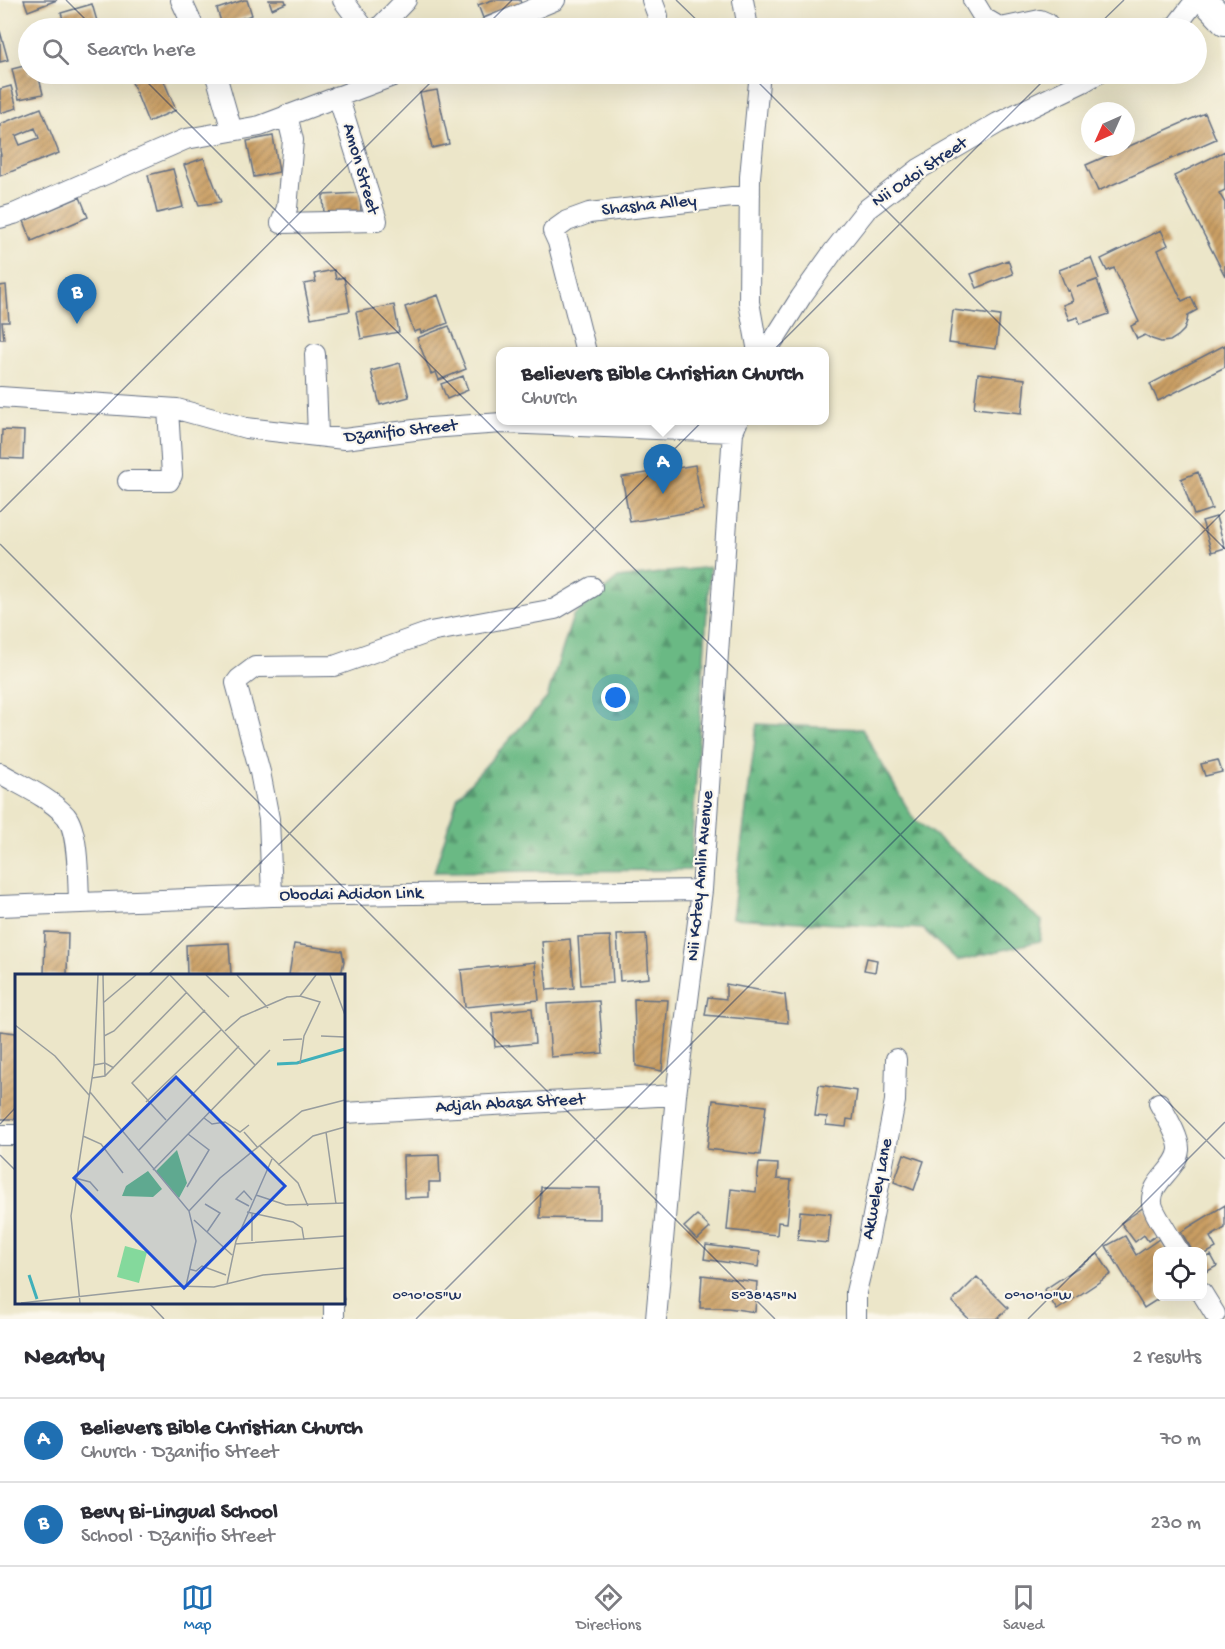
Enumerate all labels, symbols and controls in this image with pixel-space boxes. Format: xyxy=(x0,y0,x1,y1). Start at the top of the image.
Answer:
search box xyxy=(18,18,1207,84)
icon: search xyxy=(39,35,72,68)
text: Search here xyxy=(87,38,195,64)
north arrow xyxy=(1081,102,1135,156)
street label: Amon Street xyxy=(337,121,383,218)
street label: Nii Odoi Street xyxy=(868,132,973,213)
street label: Shasha Alley xyxy=(601,191,698,221)
pin: B xyxy=(58,274,97,324)
popup xyxy=(496,347,829,425)
text: Believers Bible Christian Church xyxy=(522,362,803,388)
text: Church xyxy=(522,388,577,411)
street label: Dzanifio Street xyxy=(343,415,460,448)
pin: A xyxy=(644,444,682,494)
your location xyxy=(601,683,630,712)
street label: Nii Kotey Amlin Avenue xyxy=(683,789,719,962)
street label: Obodai Adidon Link xyxy=(279,883,425,907)
inset map xyxy=(15,974,345,1304)
street label: Adjah Abasa Street xyxy=(435,1090,587,1118)
street label: Akweley Lane xyxy=(858,1136,898,1241)
map controls xyxy=(1153,1247,1207,1301)
button: locate xyxy=(1153,1247,1207,1301)
text: 0°10'05"W xyxy=(392,1287,462,1305)
text: 5°38'45"N xyxy=(731,1287,797,1305)
text: 0°10'10"W xyxy=(1004,1287,1072,1305)
text: Nearby xyxy=(24,1343,105,1374)
text: 2 results xyxy=(1132,1347,1201,1370)
text: Believers Bible Christian Church xyxy=(81,1416,363,1442)
text: A xyxy=(38,1429,49,1452)
text: 70 m xyxy=(1160,1429,1201,1452)
text: Church · Dzanifio Street xyxy=(81,1442,278,1465)
text: Bevy Bi-Lingual School xyxy=(81,1500,278,1526)
text: B xyxy=(38,1513,49,1536)
text: 230 m xyxy=(1151,1513,1201,1536)
text: School · Dzanifio Street xyxy=(81,1526,274,1549)
tab: Map xyxy=(181,1581,214,1636)
tab: Directions xyxy=(576,1581,641,1636)
tab: Saved xyxy=(1003,1581,1044,1636)

